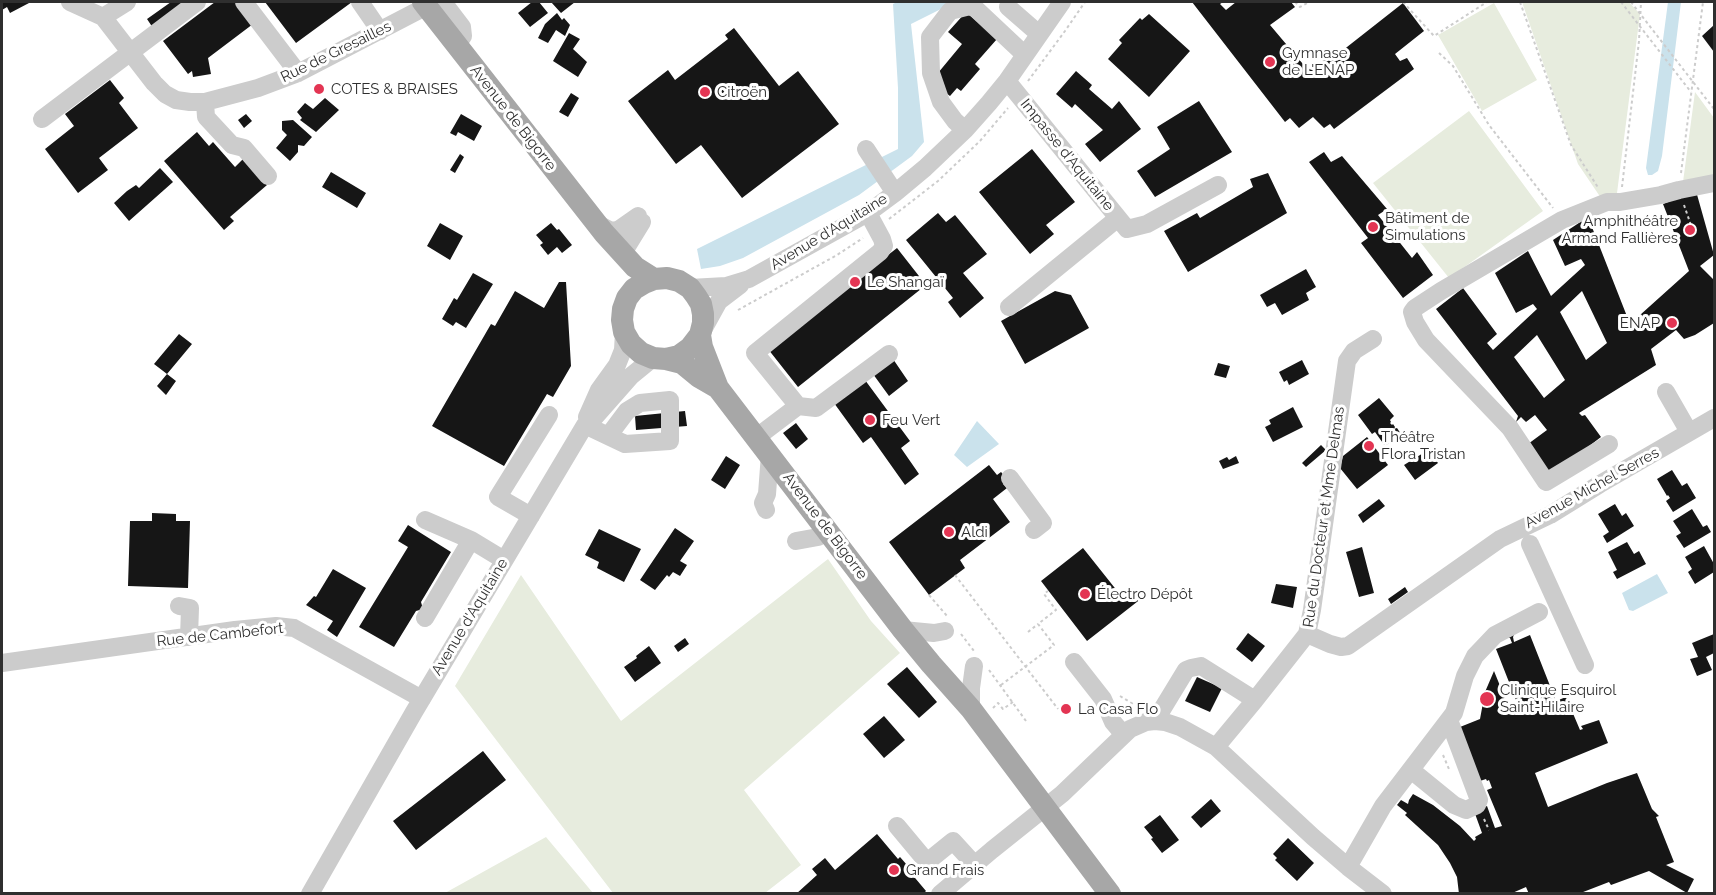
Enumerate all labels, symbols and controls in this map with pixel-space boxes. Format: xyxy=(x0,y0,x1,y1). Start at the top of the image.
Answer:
street label: Rue de Gresailles xyxy=(278,17,394,87)
place label: Gymnase de L'ENAP xyxy=(1282,44,1354,79)
marker: Gymnase de L'ENAP xyxy=(1263,55,1277,69)
street label: Avenue de Bigorre xyxy=(466,62,560,174)
place label: COTES & BRAISES xyxy=(331,80,458,98)
marker: COTES & BRAISES xyxy=(312,82,326,96)
place label: Citroën xyxy=(717,83,767,101)
marker: Citroën xyxy=(698,85,712,99)
street label: Impasse d'Aquitaine xyxy=(1016,95,1118,215)
street label: Avenue d'Aquitaine xyxy=(767,190,891,274)
place label: Bâtiment de Simulations xyxy=(1385,209,1470,244)
place label: Amphithéâtre Armand Fallières xyxy=(1561,212,1678,247)
marker: Bâtiment de Simulations xyxy=(1366,220,1380,234)
marker: Amphithéâtre Armand Fallières xyxy=(1683,223,1697,237)
place label: Le Shangaï xyxy=(867,273,944,291)
marker: Le Shangaï xyxy=(848,275,862,289)
place label: ENAP xyxy=(1620,314,1660,332)
marker: ENAP xyxy=(1665,316,1679,330)
street label: Rue du Docteur et Mme Delmas xyxy=(1300,405,1348,629)
place label: Feu Vert xyxy=(882,411,940,429)
marker: Feu Vert xyxy=(863,413,877,427)
place label: Théâtre Flora Tristan xyxy=(1381,428,1466,463)
marker: Théâtre Flora Tristan xyxy=(1362,439,1376,453)
street label: Avenue Michel Serres xyxy=(1522,444,1662,532)
street label: Avenue de Bigorre xyxy=(779,469,871,583)
place label: Aldi xyxy=(961,523,988,541)
marker: Aldi xyxy=(942,525,956,539)
street label: Avenue d'Aquitaine xyxy=(428,555,512,679)
place label: Électro Dépôt xyxy=(1097,585,1193,603)
marker: Électro Dépôt xyxy=(1078,587,1092,601)
street label: Rue de Cambefort xyxy=(156,619,284,651)
place label: Clinique Esquirol Saint-Hilaire xyxy=(1500,681,1616,716)
marker: Clinique Esquirol Saint-Hilaire xyxy=(1478,690,1496,708)
place label: La Casa Flo xyxy=(1078,700,1158,718)
marker: La Casa Flo xyxy=(1059,702,1073,716)
place label: Grand Frais xyxy=(906,861,984,879)
marker: Grand Frais xyxy=(887,863,901,877)

